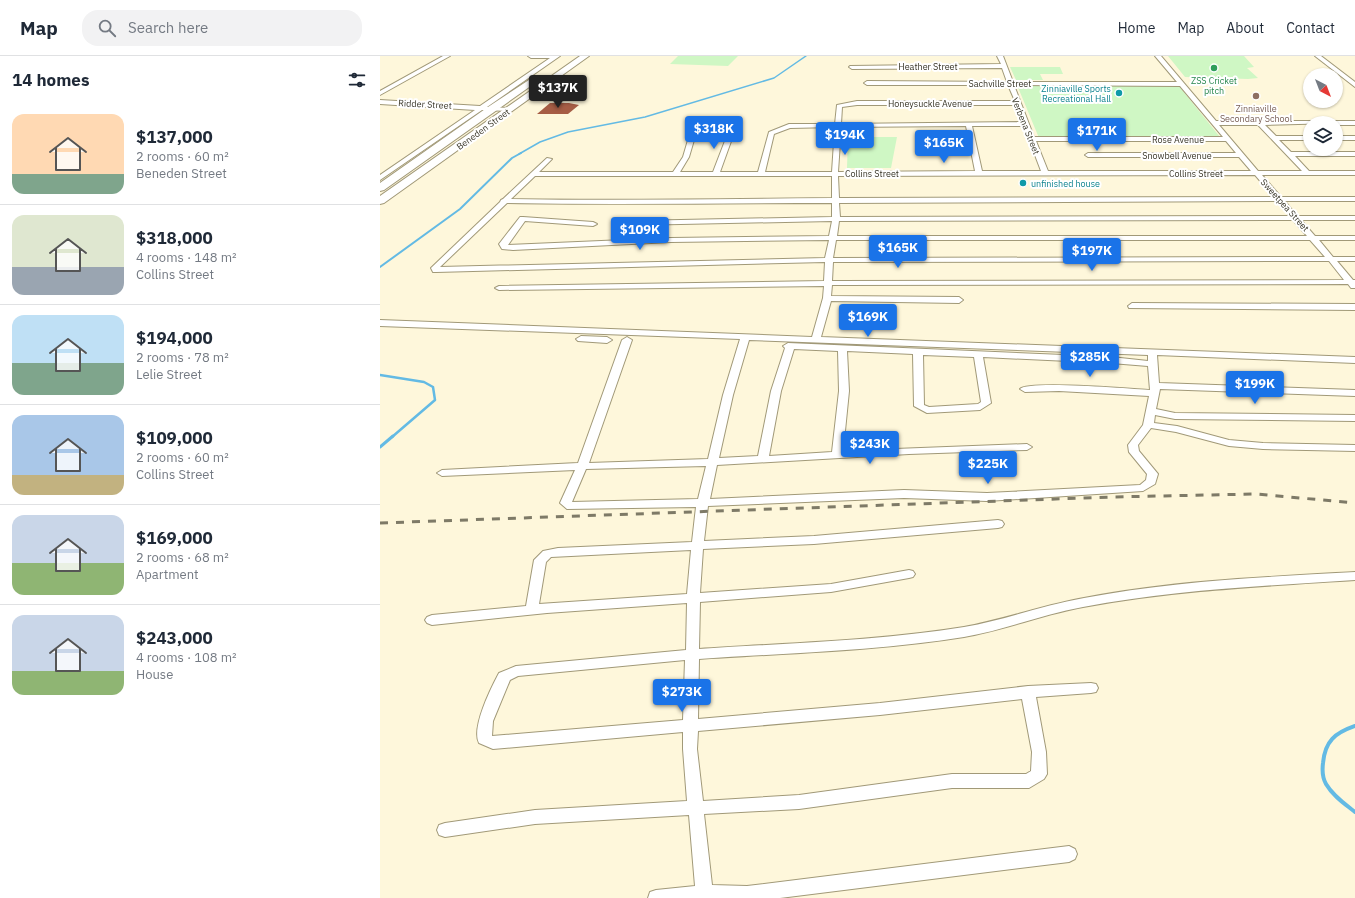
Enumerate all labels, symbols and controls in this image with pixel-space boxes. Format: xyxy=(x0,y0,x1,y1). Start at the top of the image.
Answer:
search box xyxy=(82,10,362,46)
text: Map xyxy=(20,16,58,40)
icon: search xyxy=(96,17,118,39)
text: Search here xyxy=(128,18,208,37)
text: Home xyxy=(1118,19,1155,37)
text: Map xyxy=(1177,19,1204,37)
text: About xyxy=(1226,19,1264,37)
text: Contact xyxy=(1286,19,1335,37)
street label: Heather Street xyxy=(898,61,958,72)
marker: ZSS Cricket pitch xyxy=(1209,63,1219,73)
north arrow xyxy=(1303,68,1343,108)
map controls xyxy=(1303,68,1343,156)
text: 14 homes xyxy=(12,69,89,91)
icon: filters xyxy=(346,69,368,91)
pin: $137K xyxy=(530,75,586,109)
place label: ZSS Cricket pitch xyxy=(1191,75,1237,96)
street label: Sachville Street xyxy=(969,78,1031,89)
text: $137K xyxy=(538,79,578,96)
place label: Zinniaville Sports Recreational Hall xyxy=(1041,83,1112,104)
marker: Zinniaville Sports Recreational Hall xyxy=(1114,88,1124,98)
marker: Zinniaville Secondary School xyxy=(1251,91,1261,101)
street label: Verbena Street xyxy=(1010,96,1042,156)
street label: Ridder Street xyxy=(398,97,452,111)
street label: Honeysuckle Avenue xyxy=(888,98,972,109)
place label: Zinniaville Secondary School xyxy=(1220,103,1293,124)
street label: Beneden Street xyxy=(454,106,512,152)
pin: $318K xyxy=(686,116,742,150)
button: layers xyxy=(1303,116,1343,156)
pin: $171K xyxy=(1069,118,1125,152)
text: $318K xyxy=(694,120,734,137)
pin: $194K xyxy=(817,122,873,156)
text: $171K xyxy=(1077,122,1117,139)
text: $137,000 xyxy=(136,126,213,148)
text: $194K xyxy=(825,126,865,143)
icon: home xyxy=(44,130,92,178)
pin: $165K xyxy=(916,130,972,164)
text: $165K xyxy=(924,134,964,151)
street label: Rose Avenue xyxy=(1152,134,1204,145)
text: 2 rooms · 60 m² xyxy=(136,148,229,165)
street label: Snowbell Avenue xyxy=(1142,150,1212,161)
text: Beneden Street xyxy=(136,165,227,182)
street label: Collins Street xyxy=(845,168,899,179)
street label: Collins Street xyxy=(1169,168,1223,179)
street label: Sweetpea Street xyxy=(1259,176,1311,234)
marker: unfinished house xyxy=(1018,178,1028,188)
place label: unfinished house xyxy=(1031,178,1100,189)
pin: $109K xyxy=(612,217,668,251)
text: $109K xyxy=(620,221,660,238)
text: $318,000 xyxy=(136,227,213,249)
icon: home xyxy=(44,231,92,279)
pin: $165K xyxy=(870,235,926,269)
pin: $197K xyxy=(1064,238,1120,272)
text: $165K xyxy=(878,239,918,256)
text: $197K xyxy=(1072,242,1112,259)
text: 4 rooms · 148 m² xyxy=(136,249,237,266)
text: Collins Street xyxy=(136,266,214,283)
pin: $169K xyxy=(840,304,896,338)
text: $169K xyxy=(848,308,888,325)
text: $194,000 xyxy=(136,327,213,349)
icon: home xyxy=(44,331,92,379)
pin: $285K xyxy=(1062,344,1118,378)
text: $285K xyxy=(1070,348,1110,365)
text: 2 rooms · 78 m² xyxy=(136,349,229,366)
text: Lelie Street xyxy=(136,366,202,383)
pin: $199K xyxy=(1227,371,1283,405)
text: $199K xyxy=(1235,375,1275,392)
text: $109,000 xyxy=(136,427,213,449)
icon: home xyxy=(44,431,92,479)
pin: $243K xyxy=(842,431,898,465)
text: $243K xyxy=(850,435,890,452)
text: 2 rooms · 60 m² xyxy=(136,449,229,466)
pin: $225K xyxy=(960,451,1016,485)
text: $225K xyxy=(968,455,1008,472)
text: Collins Street xyxy=(136,466,214,483)
text: $169,000 xyxy=(136,527,213,549)
icon: home xyxy=(44,531,92,579)
text: 2 rooms · 68 m² xyxy=(136,549,229,566)
text: Apartment xyxy=(136,566,199,583)
text: $243,000 xyxy=(136,627,213,649)
icon: home xyxy=(44,631,92,679)
text: 4 rooms · 108 m² xyxy=(136,649,237,666)
text: House xyxy=(136,666,173,683)
pin: $273K xyxy=(654,679,710,713)
text: $273K xyxy=(662,683,702,700)

